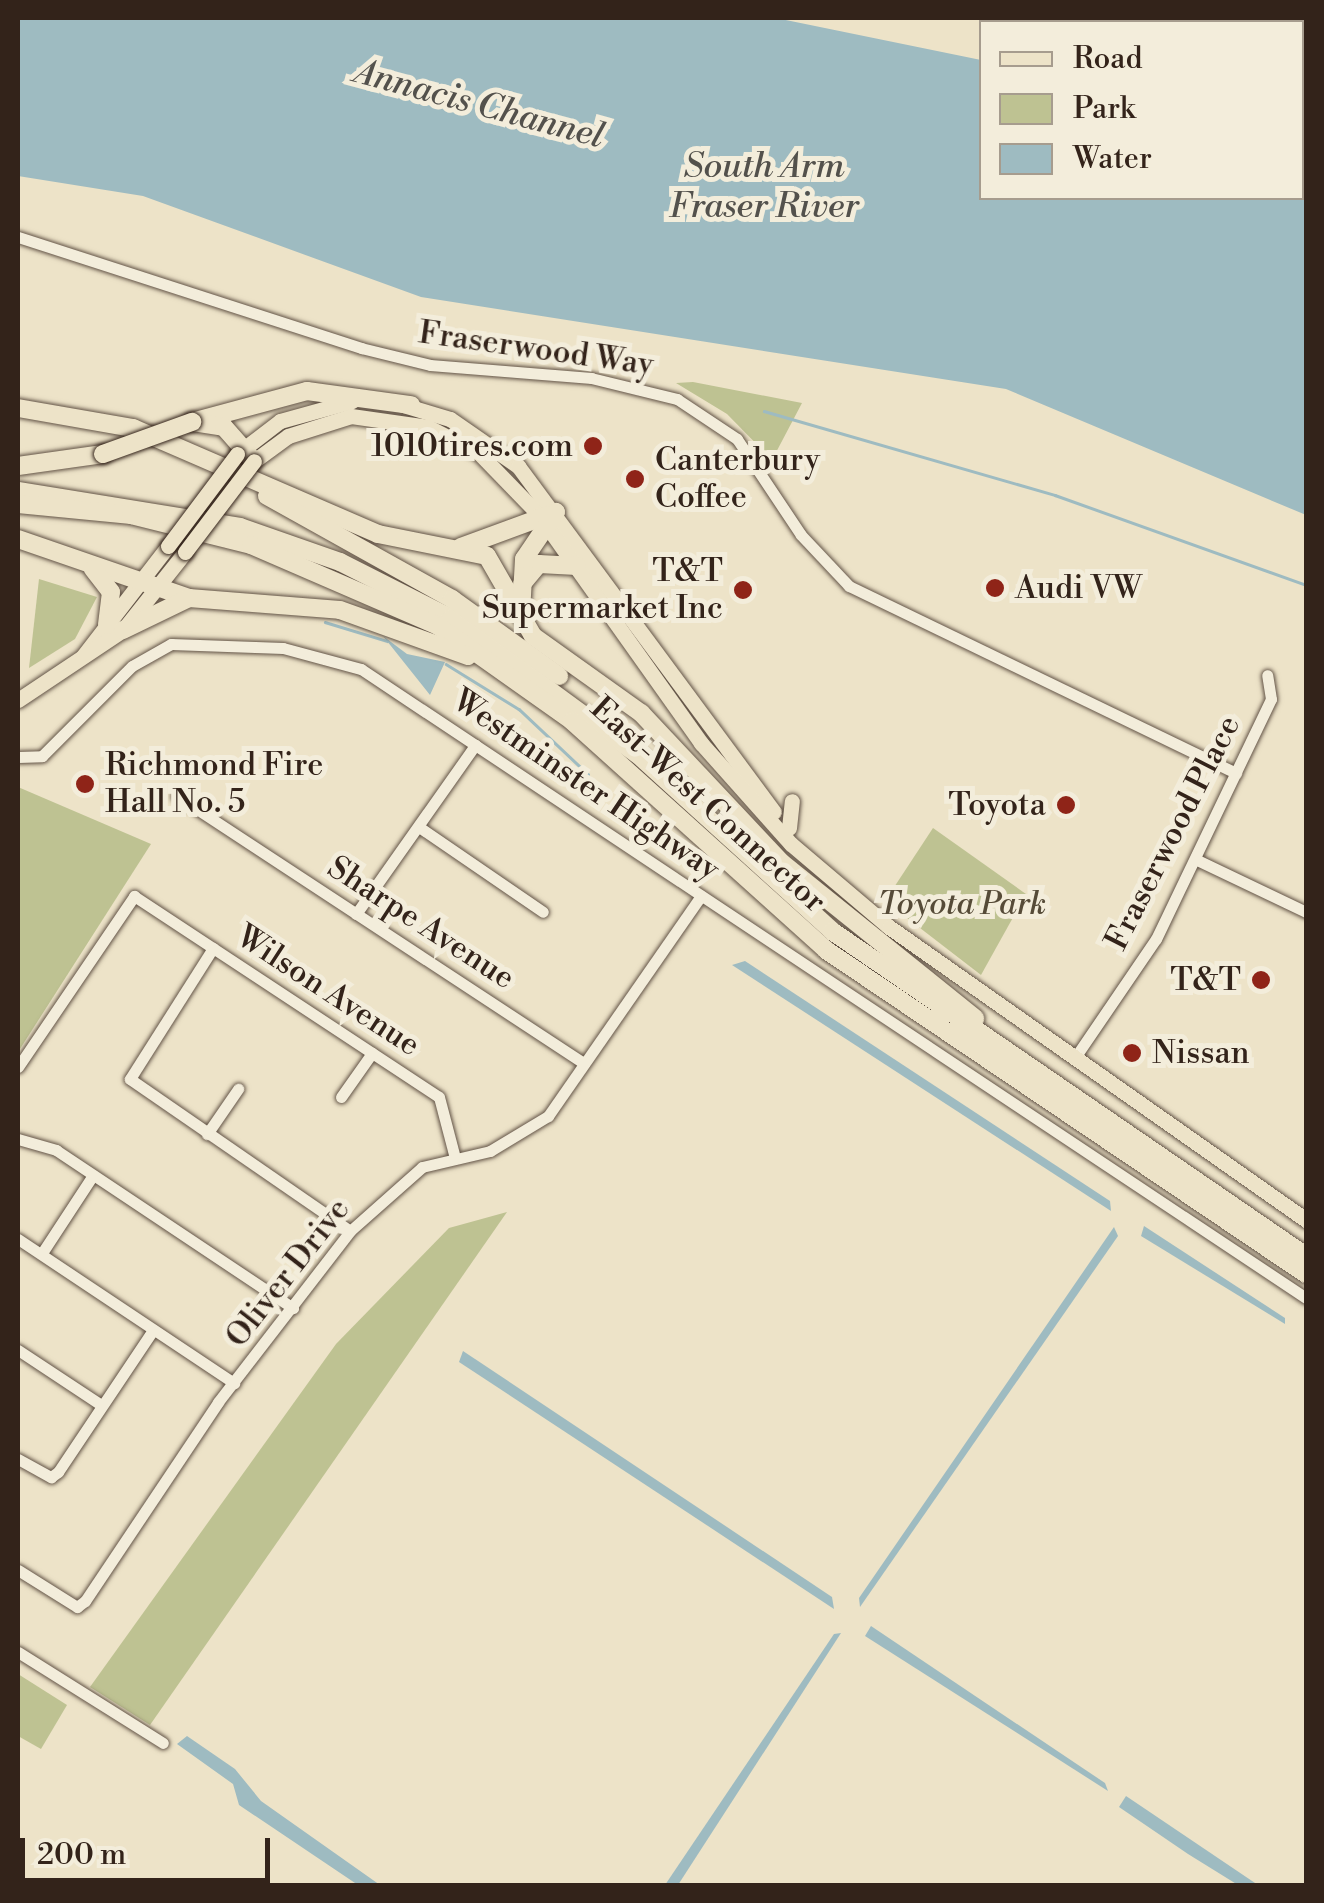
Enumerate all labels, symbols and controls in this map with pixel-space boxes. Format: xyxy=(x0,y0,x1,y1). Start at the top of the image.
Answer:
legend xyxy=(979,20,1304,200)
text: Road xyxy=(1073,40,1143,78)
water label: Annacis Channel xyxy=(350,52,608,158)
text: Park xyxy=(1073,90,1135,128)
text: Water xyxy=(1073,140,1152,178)
water label: South Arm Fraser River xyxy=(669,146,859,228)
street label: Fraserwood Way xyxy=(416,314,656,384)
place label: 1010tires.com xyxy=(371,427,573,465)
marker: 1010tires.com xyxy=(582,435,604,457)
place label: Canterbury Coffee xyxy=(655,442,820,517)
marker: Canterbury Coffee xyxy=(624,468,646,490)
place label: T&T Supermarket Inc xyxy=(482,553,723,628)
place label: Audi VW xyxy=(1015,569,1142,607)
marker: Audi VW xyxy=(984,577,1006,599)
marker: T&T Supermarket Inc xyxy=(732,579,754,601)
street label: Westminster Highway xyxy=(445,681,727,889)
street label: East-West Connector xyxy=(582,689,834,921)
street label: Fraserwood Place xyxy=(1097,709,1249,957)
place label: Richmond Fire Hall No. 5 xyxy=(105,747,323,822)
marker: Richmond Fire Hall No. 5 xyxy=(74,773,96,795)
place label: Toyota xyxy=(948,786,1046,824)
marker: Toyota xyxy=(1055,794,1077,816)
street label: Sharpe Avenue xyxy=(320,848,522,998)
park label: Toyota Park xyxy=(878,885,1046,923)
street label: Wilson Avenue xyxy=(229,917,427,1065)
place label: T&T xyxy=(1170,961,1241,999)
marker: T&T xyxy=(1250,969,1272,991)
place label: Nissan xyxy=(1152,1034,1250,1072)
marker: Nissan xyxy=(1121,1042,1143,1064)
street label: Oliver Drive xyxy=(218,1191,358,1355)
scale bar xyxy=(25,1818,275,1880)
text: 200 m xyxy=(37,1836,126,1874)

